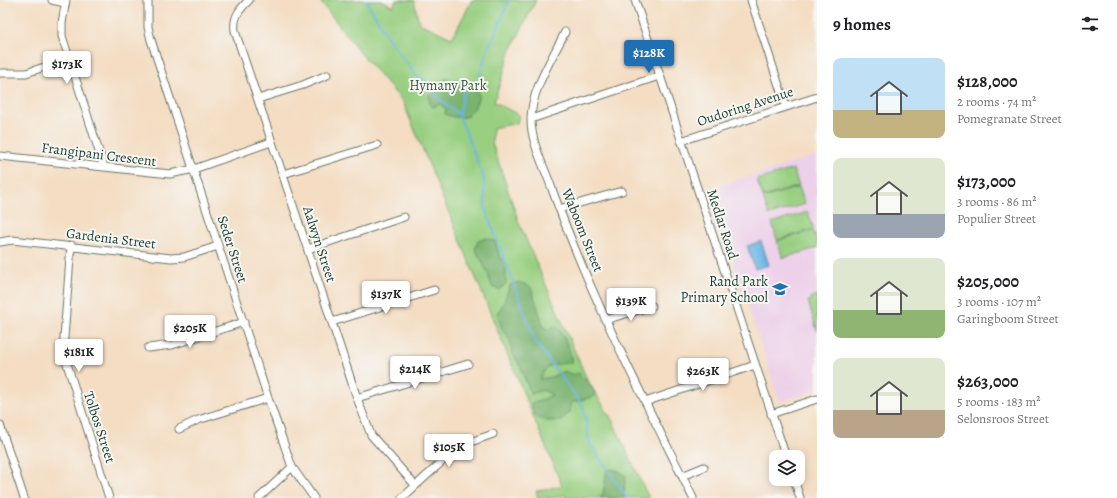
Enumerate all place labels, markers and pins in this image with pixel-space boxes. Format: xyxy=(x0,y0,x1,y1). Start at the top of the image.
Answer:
pin: $128K xyxy=(621,40,677,74)
pin: $173K xyxy=(39,51,95,85)
place label: Rand Park Primary School xyxy=(680,272,769,307)
school or university icon: Rand Park Primary School xyxy=(771,280,789,298)
pin: $137K xyxy=(358,281,414,315)
pin: $139K xyxy=(603,288,659,322)
pin: $205K xyxy=(162,315,218,349)
pin: $181K xyxy=(51,339,107,373)
pin: $214K xyxy=(387,356,443,390)
pin: $263K xyxy=(675,358,731,392)
pin: $105K xyxy=(421,434,477,468)

